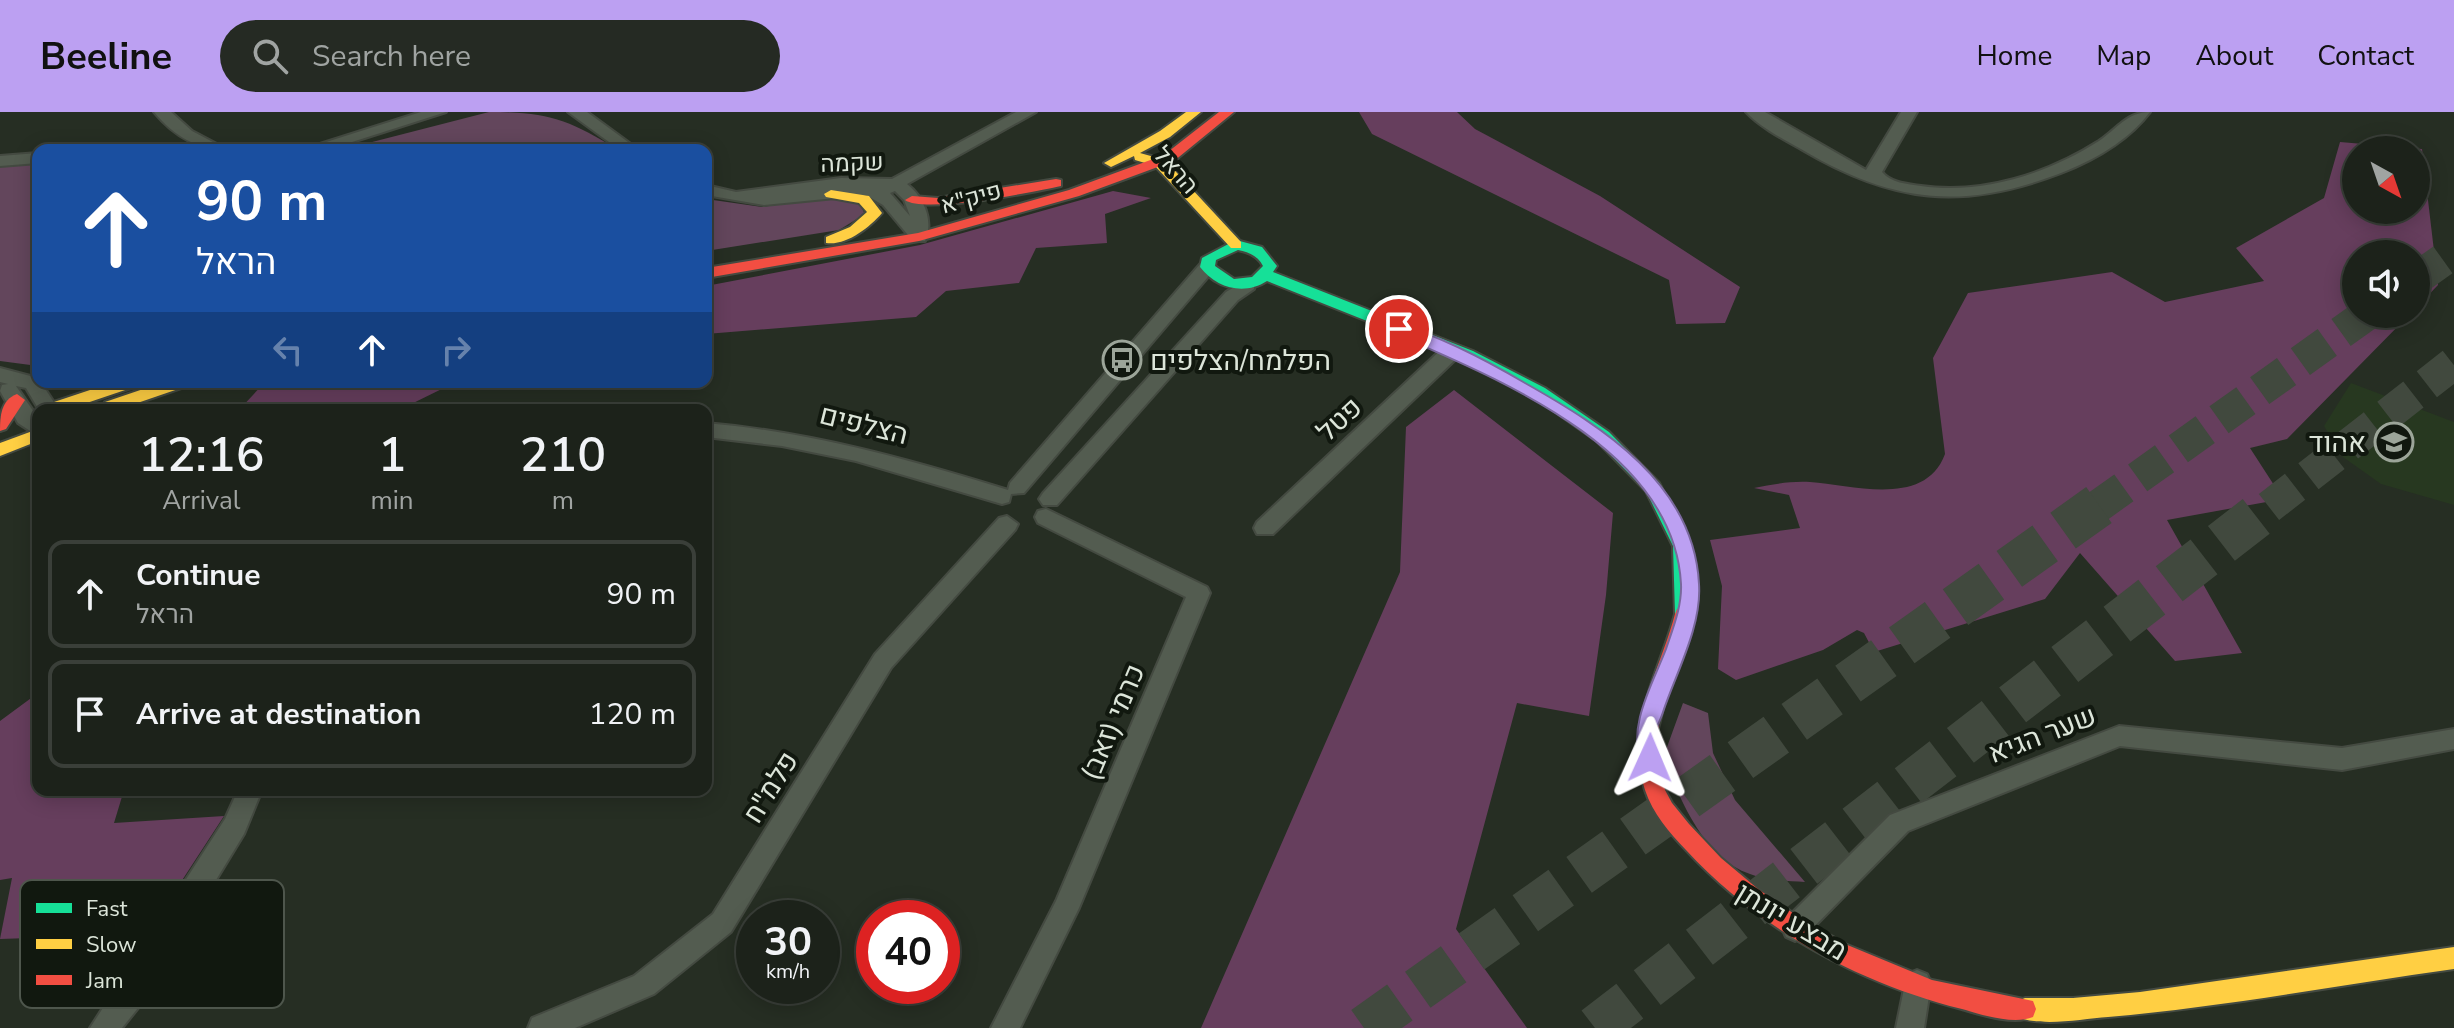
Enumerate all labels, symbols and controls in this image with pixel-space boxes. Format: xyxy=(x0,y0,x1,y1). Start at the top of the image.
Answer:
search box xyxy=(220,20,780,92)
text: Beeline xyxy=(40,31,172,82)
icon: search xyxy=(248,34,292,78)
text: Search here xyxy=(312,36,471,77)
text: Home xyxy=(1977,37,2052,75)
text: Map xyxy=(2096,37,2151,75)
text: About xyxy=(2195,37,2273,75)
text: Contact xyxy=(2317,37,2414,75)
north arrow xyxy=(2342,136,2430,224)
map controls xyxy=(2342,136,2430,328)
street label: הראל xyxy=(1146,139,1206,201)
street label: שקמה xyxy=(820,146,884,180)
text: 90 m xyxy=(196,163,327,240)
street label: פיק"א xyxy=(937,175,1005,221)
icon: ahead xyxy=(64,176,168,280)
text: הראל xyxy=(196,238,276,287)
button: sound xyxy=(2342,240,2430,328)
pin xyxy=(1365,295,1433,363)
icon: arrive xyxy=(1377,307,1421,351)
icon: left xyxy=(266,328,310,372)
icon: ahead xyxy=(350,328,394,372)
icon: right xyxy=(434,328,478,372)
bus stop icon: הפלמח/הצלפים xyxy=(1101,339,1143,381)
place label: הפלמח/הצלפים xyxy=(1150,342,1331,380)
street label: פטל xyxy=(1309,389,1371,450)
street label: הצלפים xyxy=(816,396,912,454)
school or university icon: אהוד xyxy=(2373,421,2415,463)
text: 12:16 xyxy=(138,422,265,488)
text: 1 xyxy=(378,422,406,488)
text: 210 xyxy=(520,422,606,488)
place label: אהוד xyxy=(2309,424,2366,462)
text: Arrival xyxy=(162,483,240,518)
text: min xyxy=(371,483,414,518)
text: m xyxy=(552,483,574,518)
text: Continue xyxy=(136,555,261,596)
icon: ahead xyxy=(68,572,112,616)
text: 90 m xyxy=(607,574,676,615)
text: הראל xyxy=(136,597,194,632)
street label: כרמי (זאב) xyxy=(1071,659,1154,786)
icon: arrive xyxy=(68,692,112,736)
text: Arrive at destination xyxy=(136,694,421,735)
text: 120 m xyxy=(589,694,676,735)
street label: שער הגיא xyxy=(1983,697,2102,773)
position arrow xyxy=(1608,716,1692,800)
street label: פלמ"ח xyxy=(734,745,808,831)
street label: מבצע יונתן xyxy=(1729,874,1854,970)
legend xyxy=(20,880,284,1008)
text: Fast xyxy=(86,894,128,924)
speed limit sign: 40 xyxy=(856,900,960,1004)
text: 30 xyxy=(764,915,812,969)
text: Slow xyxy=(86,930,137,960)
text: km/h xyxy=(766,958,810,985)
text: Jam xyxy=(85,966,124,996)

